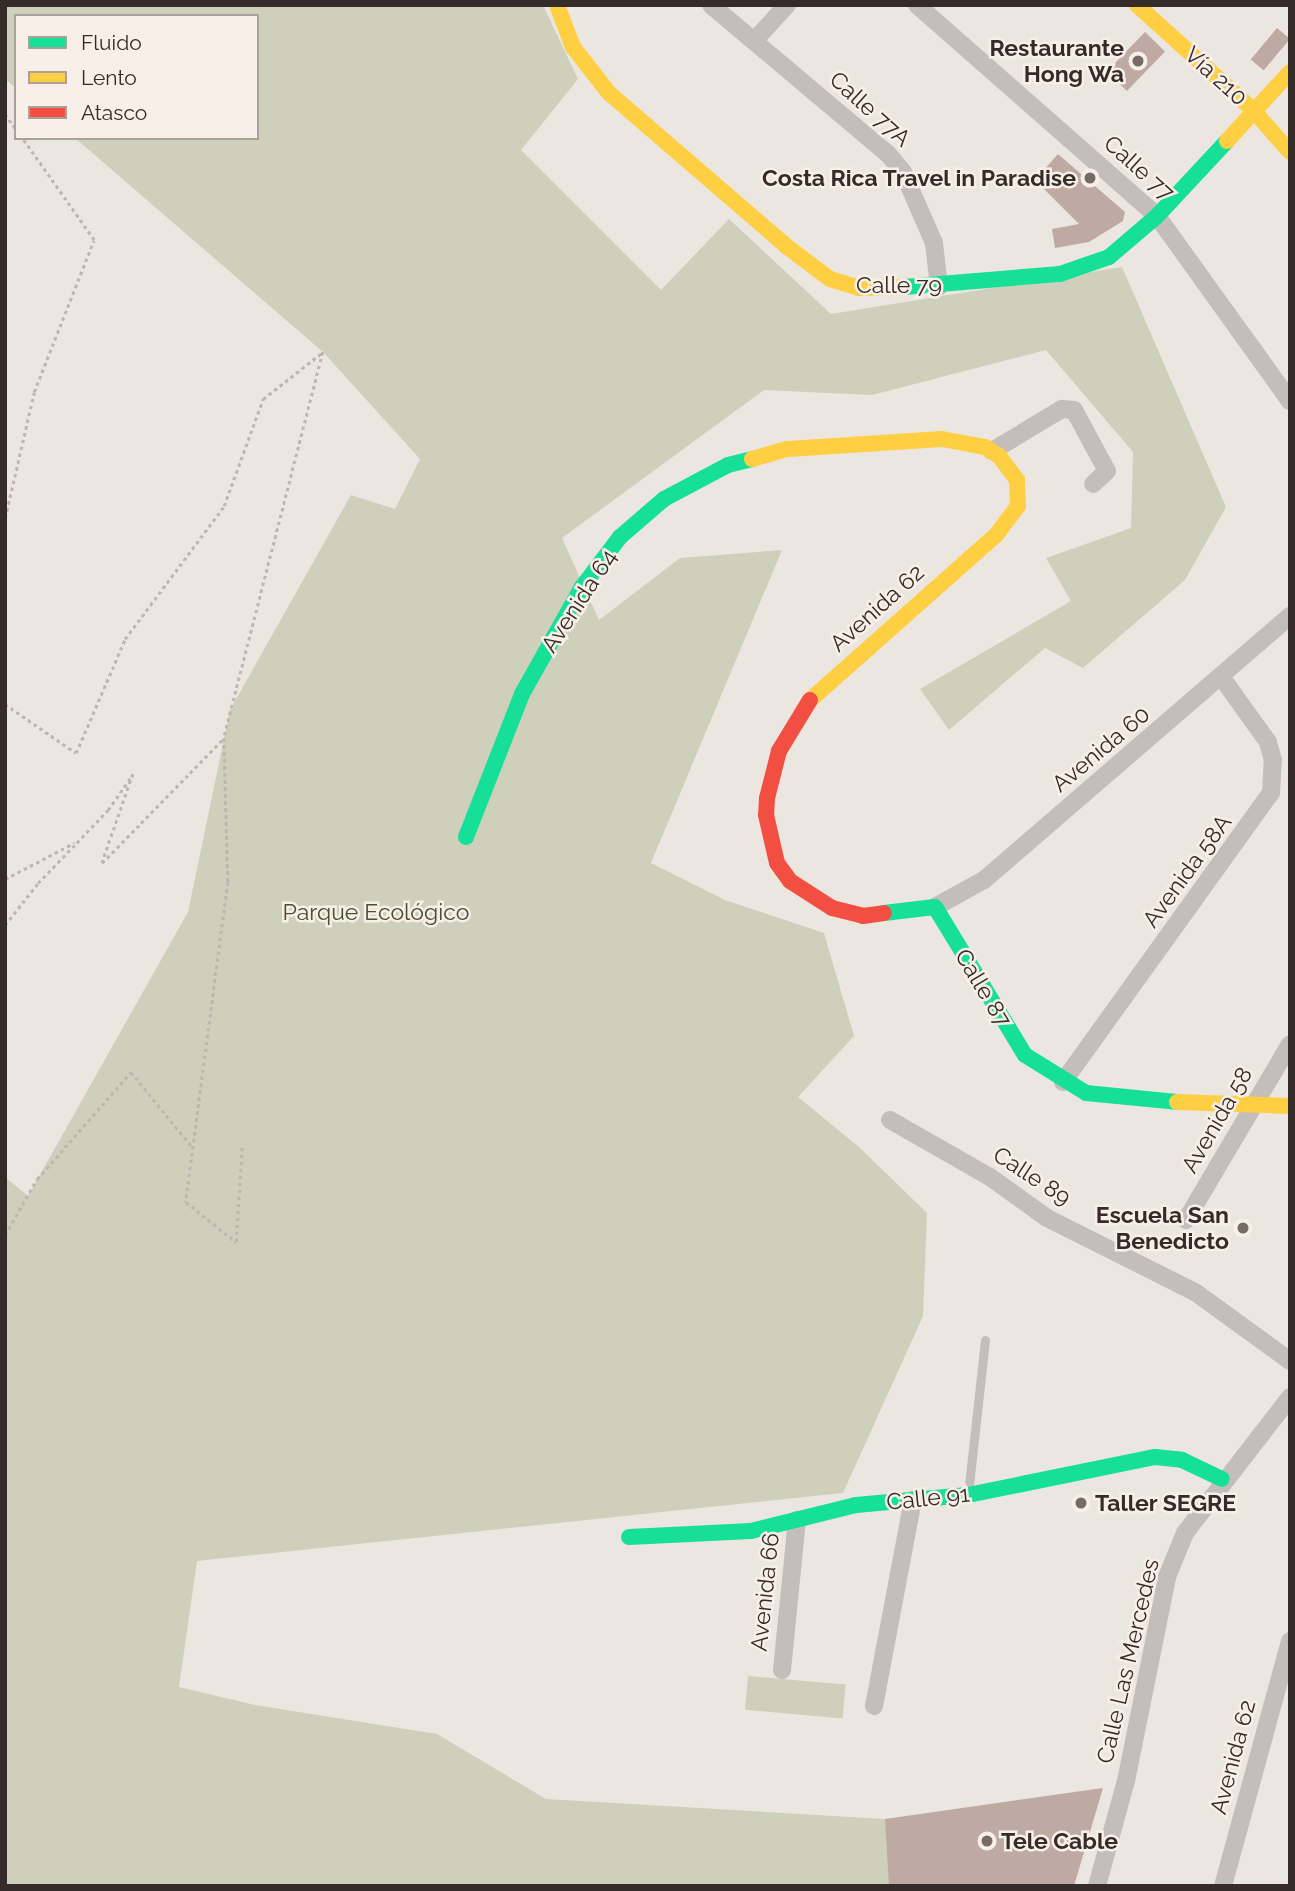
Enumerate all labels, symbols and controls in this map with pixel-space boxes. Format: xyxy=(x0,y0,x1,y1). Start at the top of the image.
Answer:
legend xyxy=(14,14,259,140)
text: Fluido xyxy=(81,30,142,55)
place label: Restaurante Hong Wa xyxy=(989,34,1124,88)
street label: Vía 210 xyxy=(1179,41,1253,111)
marker: Restaurante Hong Wa xyxy=(1130,53,1146,69)
text: Lento xyxy=(81,65,137,90)
street label: Calle 77A xyxy=(824,66,916,152)
text: Atasco xyxy=(81,100,147,125)
street label: Calle 77 xyxy=(1098,129,1180,207)
place label: Costa Rica Travel in Paradise xyxy=(761,164,1076,192)
marker: Costa Rica Travel in Paradise xyxy=(1082,170,1098,186)
street label: Calle 79 xyxy=(856,271,942,299)
street label: Avenida 64 xyxy=(535,544,623,658)
street label: Avenida 62 xyxy=(824,559,930,657)
street label: Avenida 60 xyxy=(1046,700,1156,798)
street label: Avenida 58A xyxy=(1137,809,1237,933)
park label: Parque Ecológico xyxy=(283,898,469,926)
street label: Calle 87 xyxy=(949,944,1017,1032)
street label: Avenida 58 xyxy=(1176,1062,1258,1178)
street label: Calle 89 xyxy=(988,1141,1076,1211)
place label: Escuela San Benedicto xyxy=(1096,1201,1229,1255)
marker: Escuela San Benedicto xyxy=(1235,1220,1251,1236)
street label: Calle 91 xyxy=(885,1480,971,1516)
place label: Taller SEGRE xyxy=(1095,1489,1237,1517)
marker: Taller SEGRE xyxy=(1073,1495,1089,1511)
street label: Avenida 66 xyxy=(745,1531,785,1653)
street label: Calle Las Mercedes xyxy=(1091,1556,1165,1766)
street label: Avenida 62 xyxy=(1205,1697,1261,1817)
place label: Tele Cable xyxy=(1001,1827,1118,1855)
marker: Tele Cable xyxy=(979,1833,995,1849)

